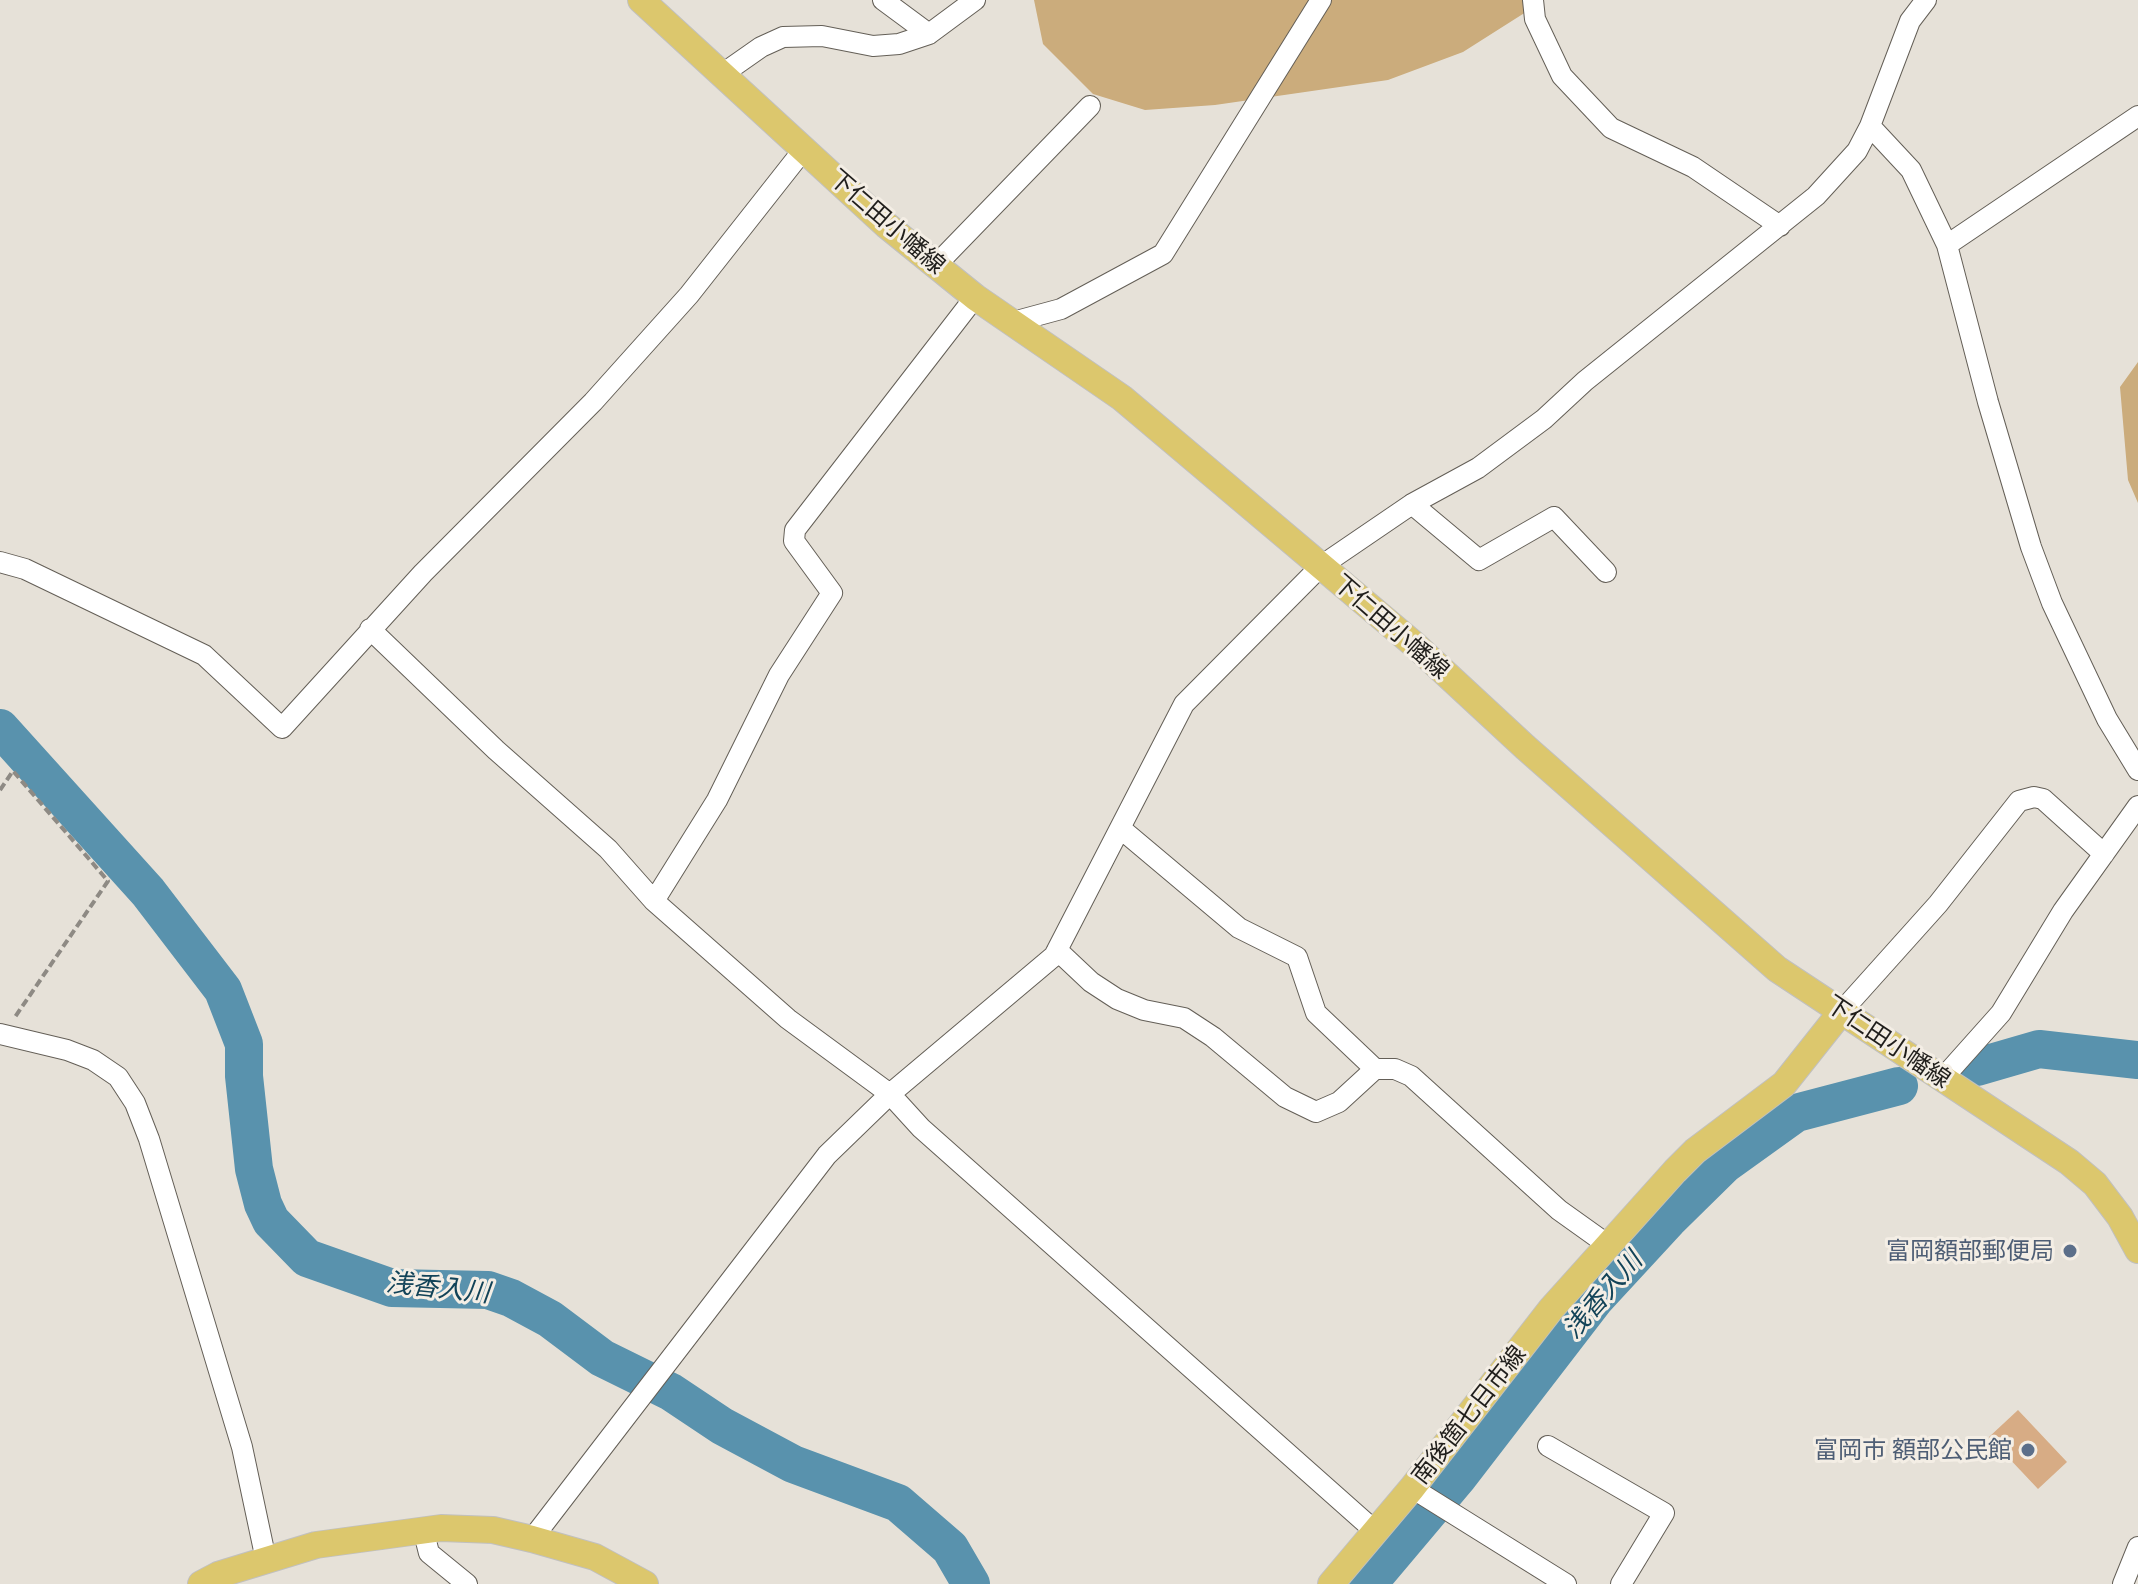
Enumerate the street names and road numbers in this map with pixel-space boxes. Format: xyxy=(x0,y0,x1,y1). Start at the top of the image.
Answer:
street label: 下仁田小幡線 xyxy=(823,164,951,280)
street label: 下仁田小幡線 xyxy=(1327,569,1455,685)
street label: 下仁田小幡線 xyxy=(1820,990,1956,1094)
street label: 南後箇七日市線 xyxy=(1406,1340,1532,1490)

